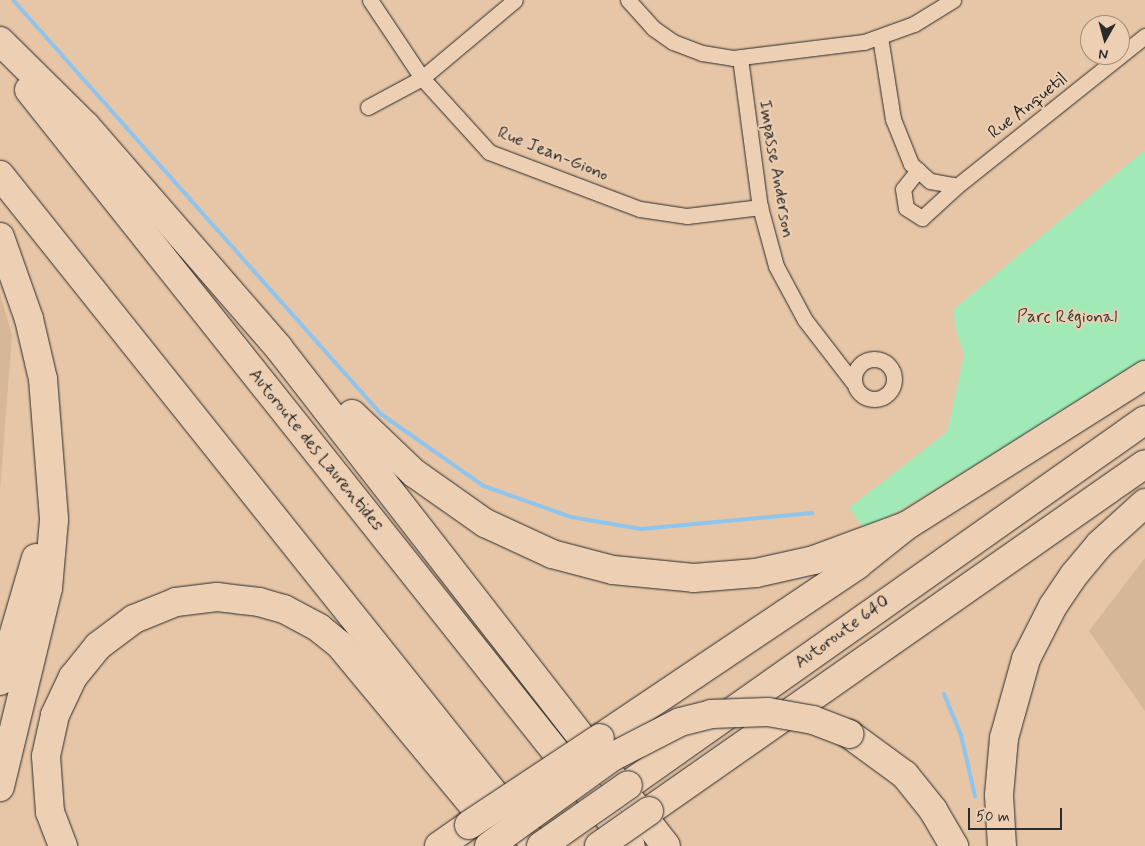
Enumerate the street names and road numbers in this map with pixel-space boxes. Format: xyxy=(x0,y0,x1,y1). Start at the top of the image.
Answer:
street label: Rue Anquetil xyxy=(985,69,1071,143)
street label: Impasse Anderson xyxy=(753,98,799,240)
street label: Rue Jean-Giono xyxy=(494,122,612,186)
street label: Autoroute des Laurentides xyxy=(244,364,388,536)
street label: Autoroute 640 xyxy=(791,590,893,674)

